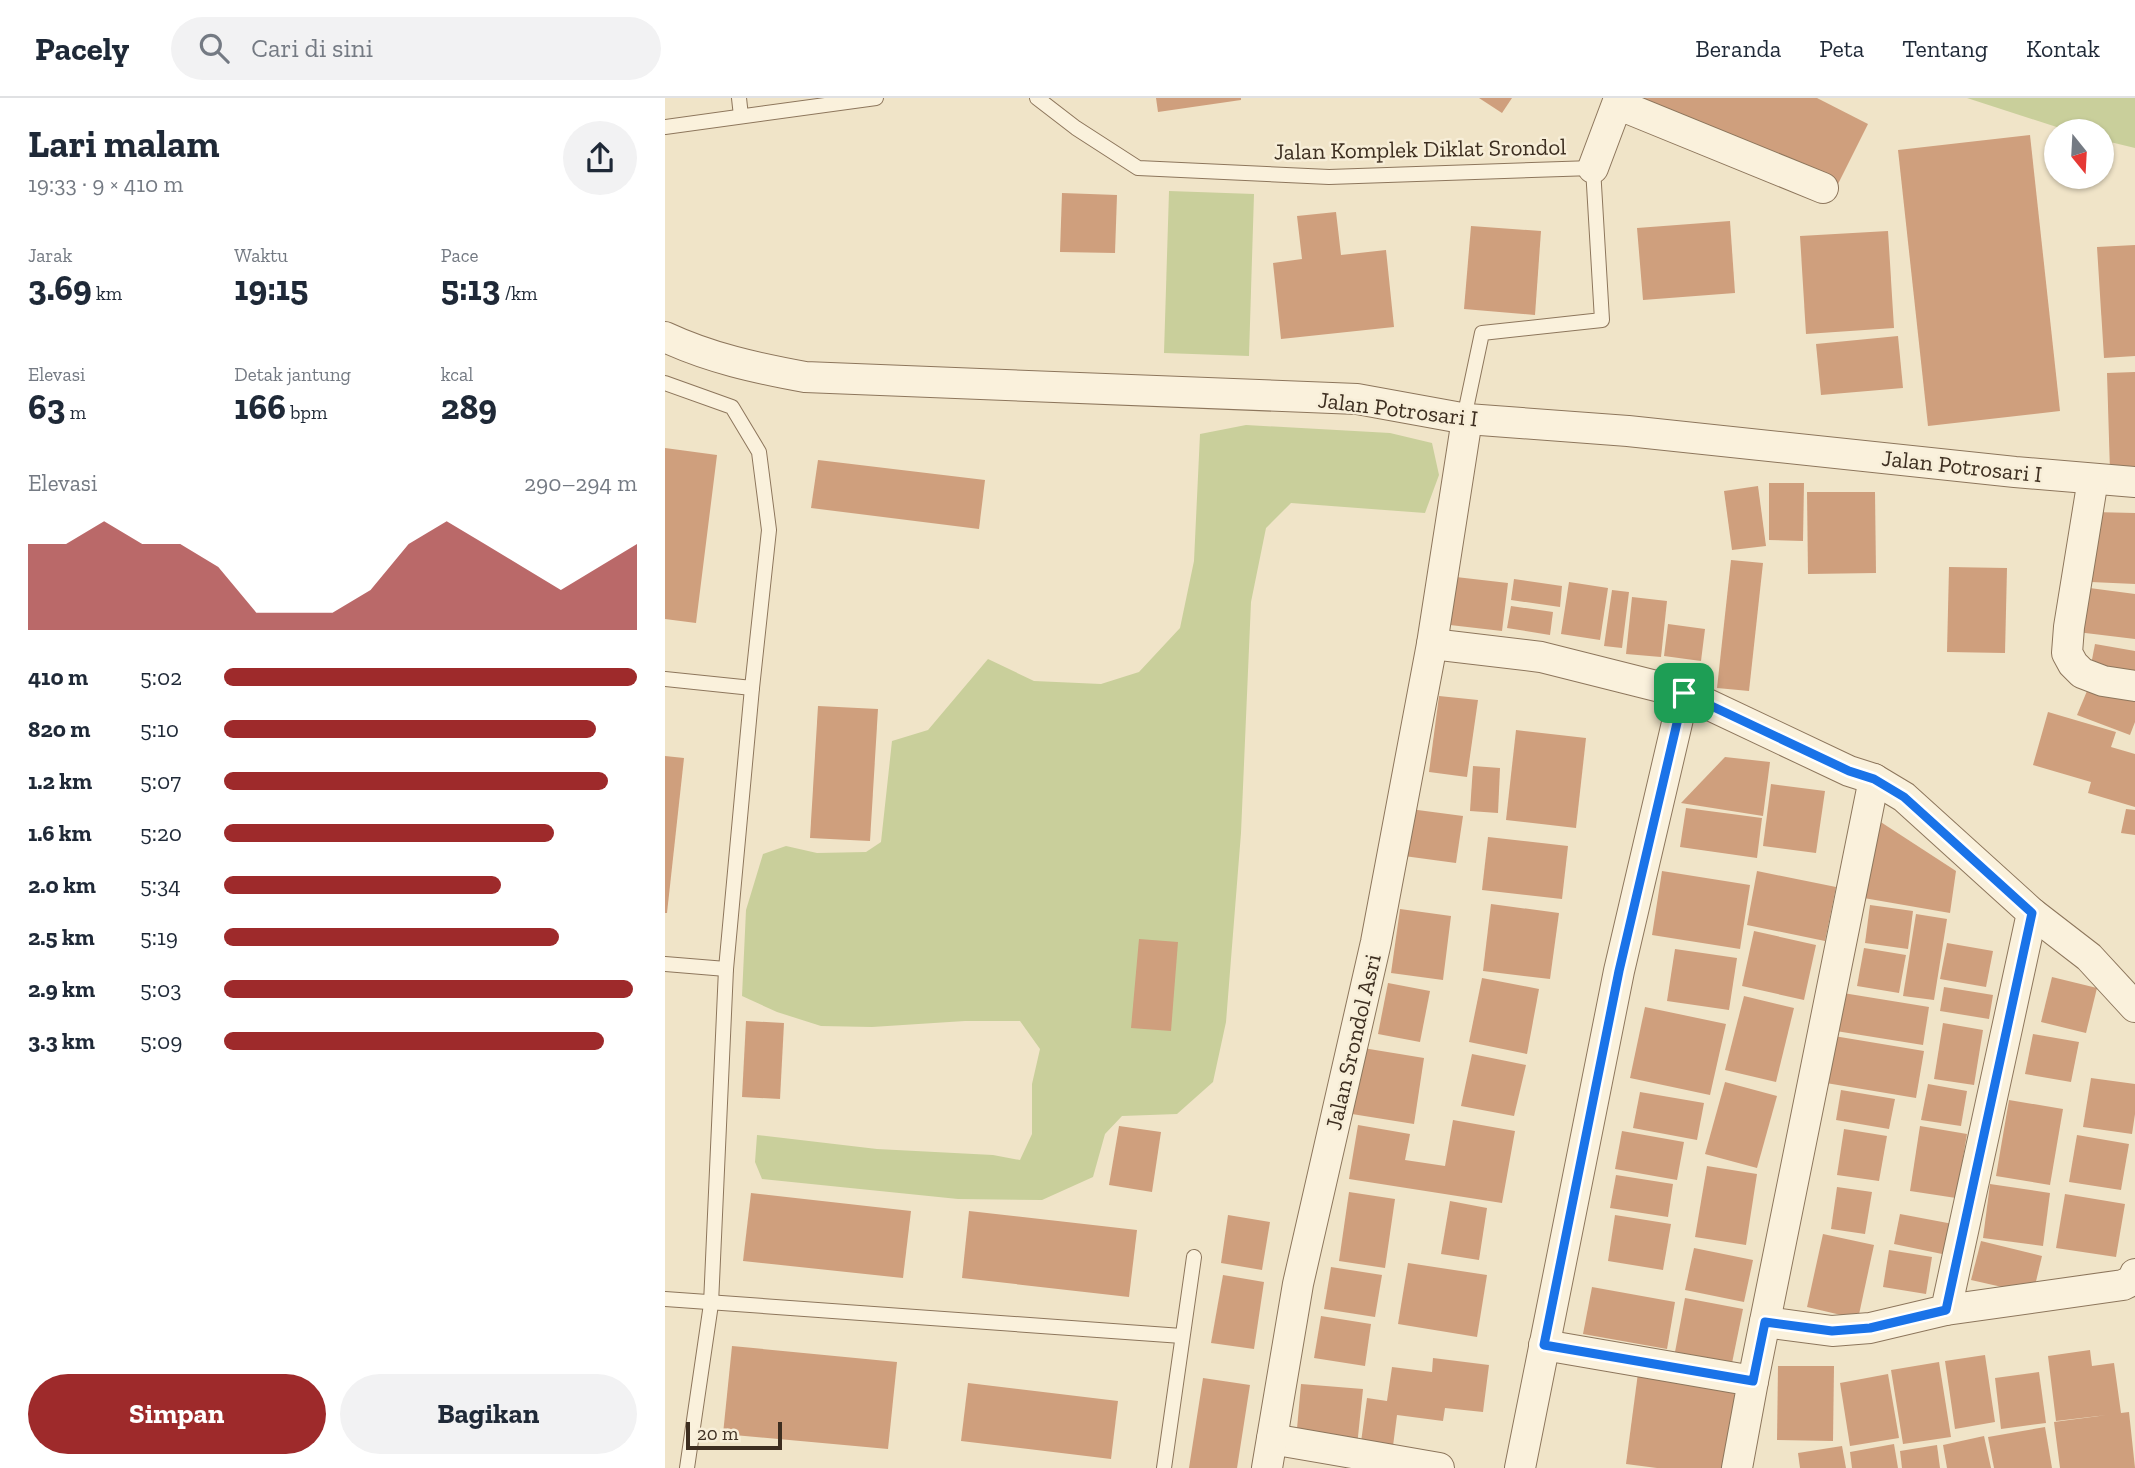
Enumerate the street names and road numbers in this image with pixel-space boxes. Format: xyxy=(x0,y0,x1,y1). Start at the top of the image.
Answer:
street label: Jalan Komplek Diklat Srondol xyxy=(1274,132,1566,166)
street label: Jalan Potrosari I xyxy=(1316,385,1480,433)
street label: Jalan Potrosari I xyxy=(1880,444,2044,488)
street label: Jalan Srondol Asri xyxy=(1319,951,1387,1133)

